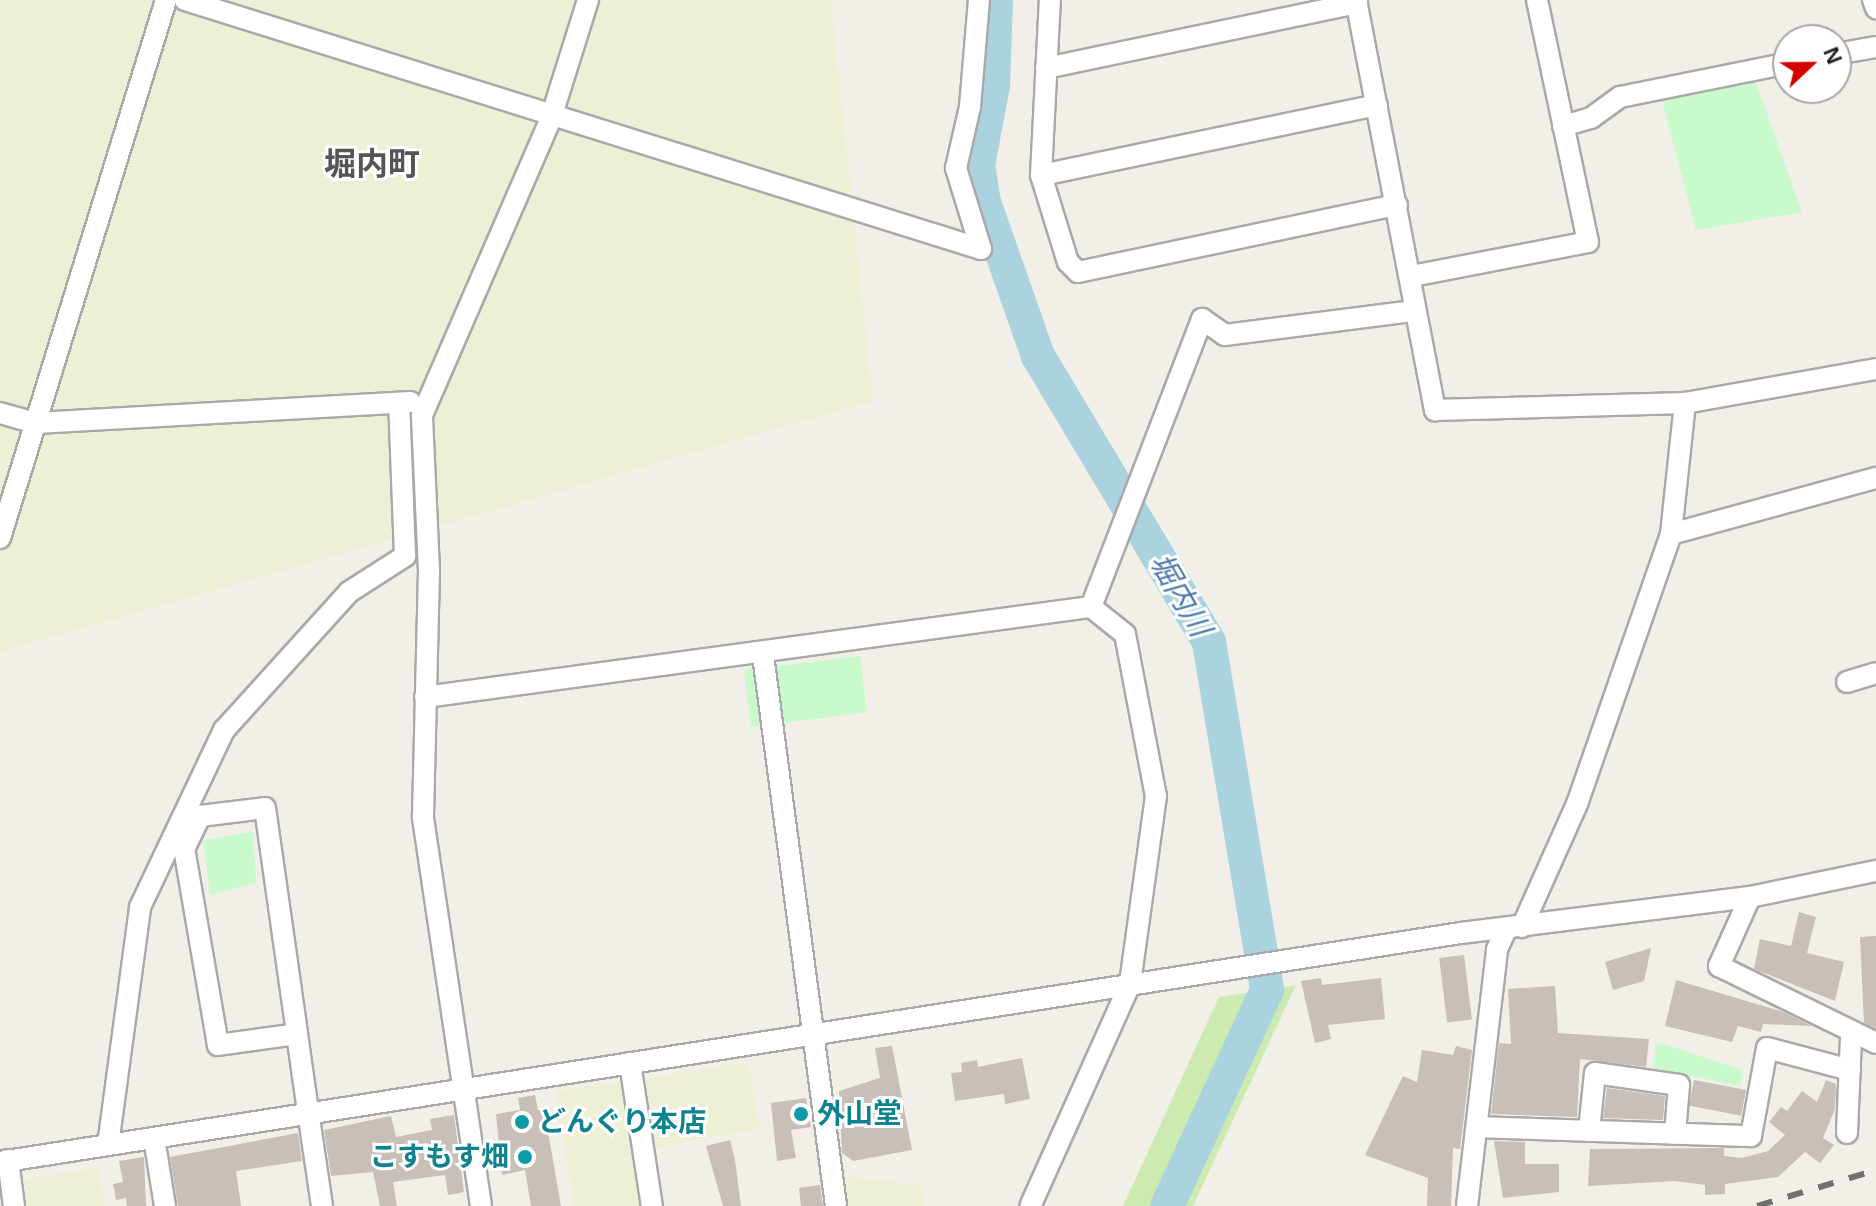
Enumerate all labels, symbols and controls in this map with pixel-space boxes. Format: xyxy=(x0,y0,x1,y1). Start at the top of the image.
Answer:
north arrow xyxy=(1772,24,1852,104)
text: N xyxy=(1818,44,1847,68)
district label: 堀内町 xyxy=(324,145,420,183)
water label: 堀内川 xyxy=(1142,547,1218,643)
place label: 外山堂 xyxy=(817,1097,901,1131)
place label: どんぐり本店 xyxy=(538,1105,706,1139)
marker: 外山堂 xyxy=(792,1105,810,1123)
marker: どんぐり本店 xyxy=(513,1113,531,1131)
place label: こすもす畑 xyxy=(369,1140,509,1174)
marker: こすもす畑 xyxy=(516,1148,534,1166)

